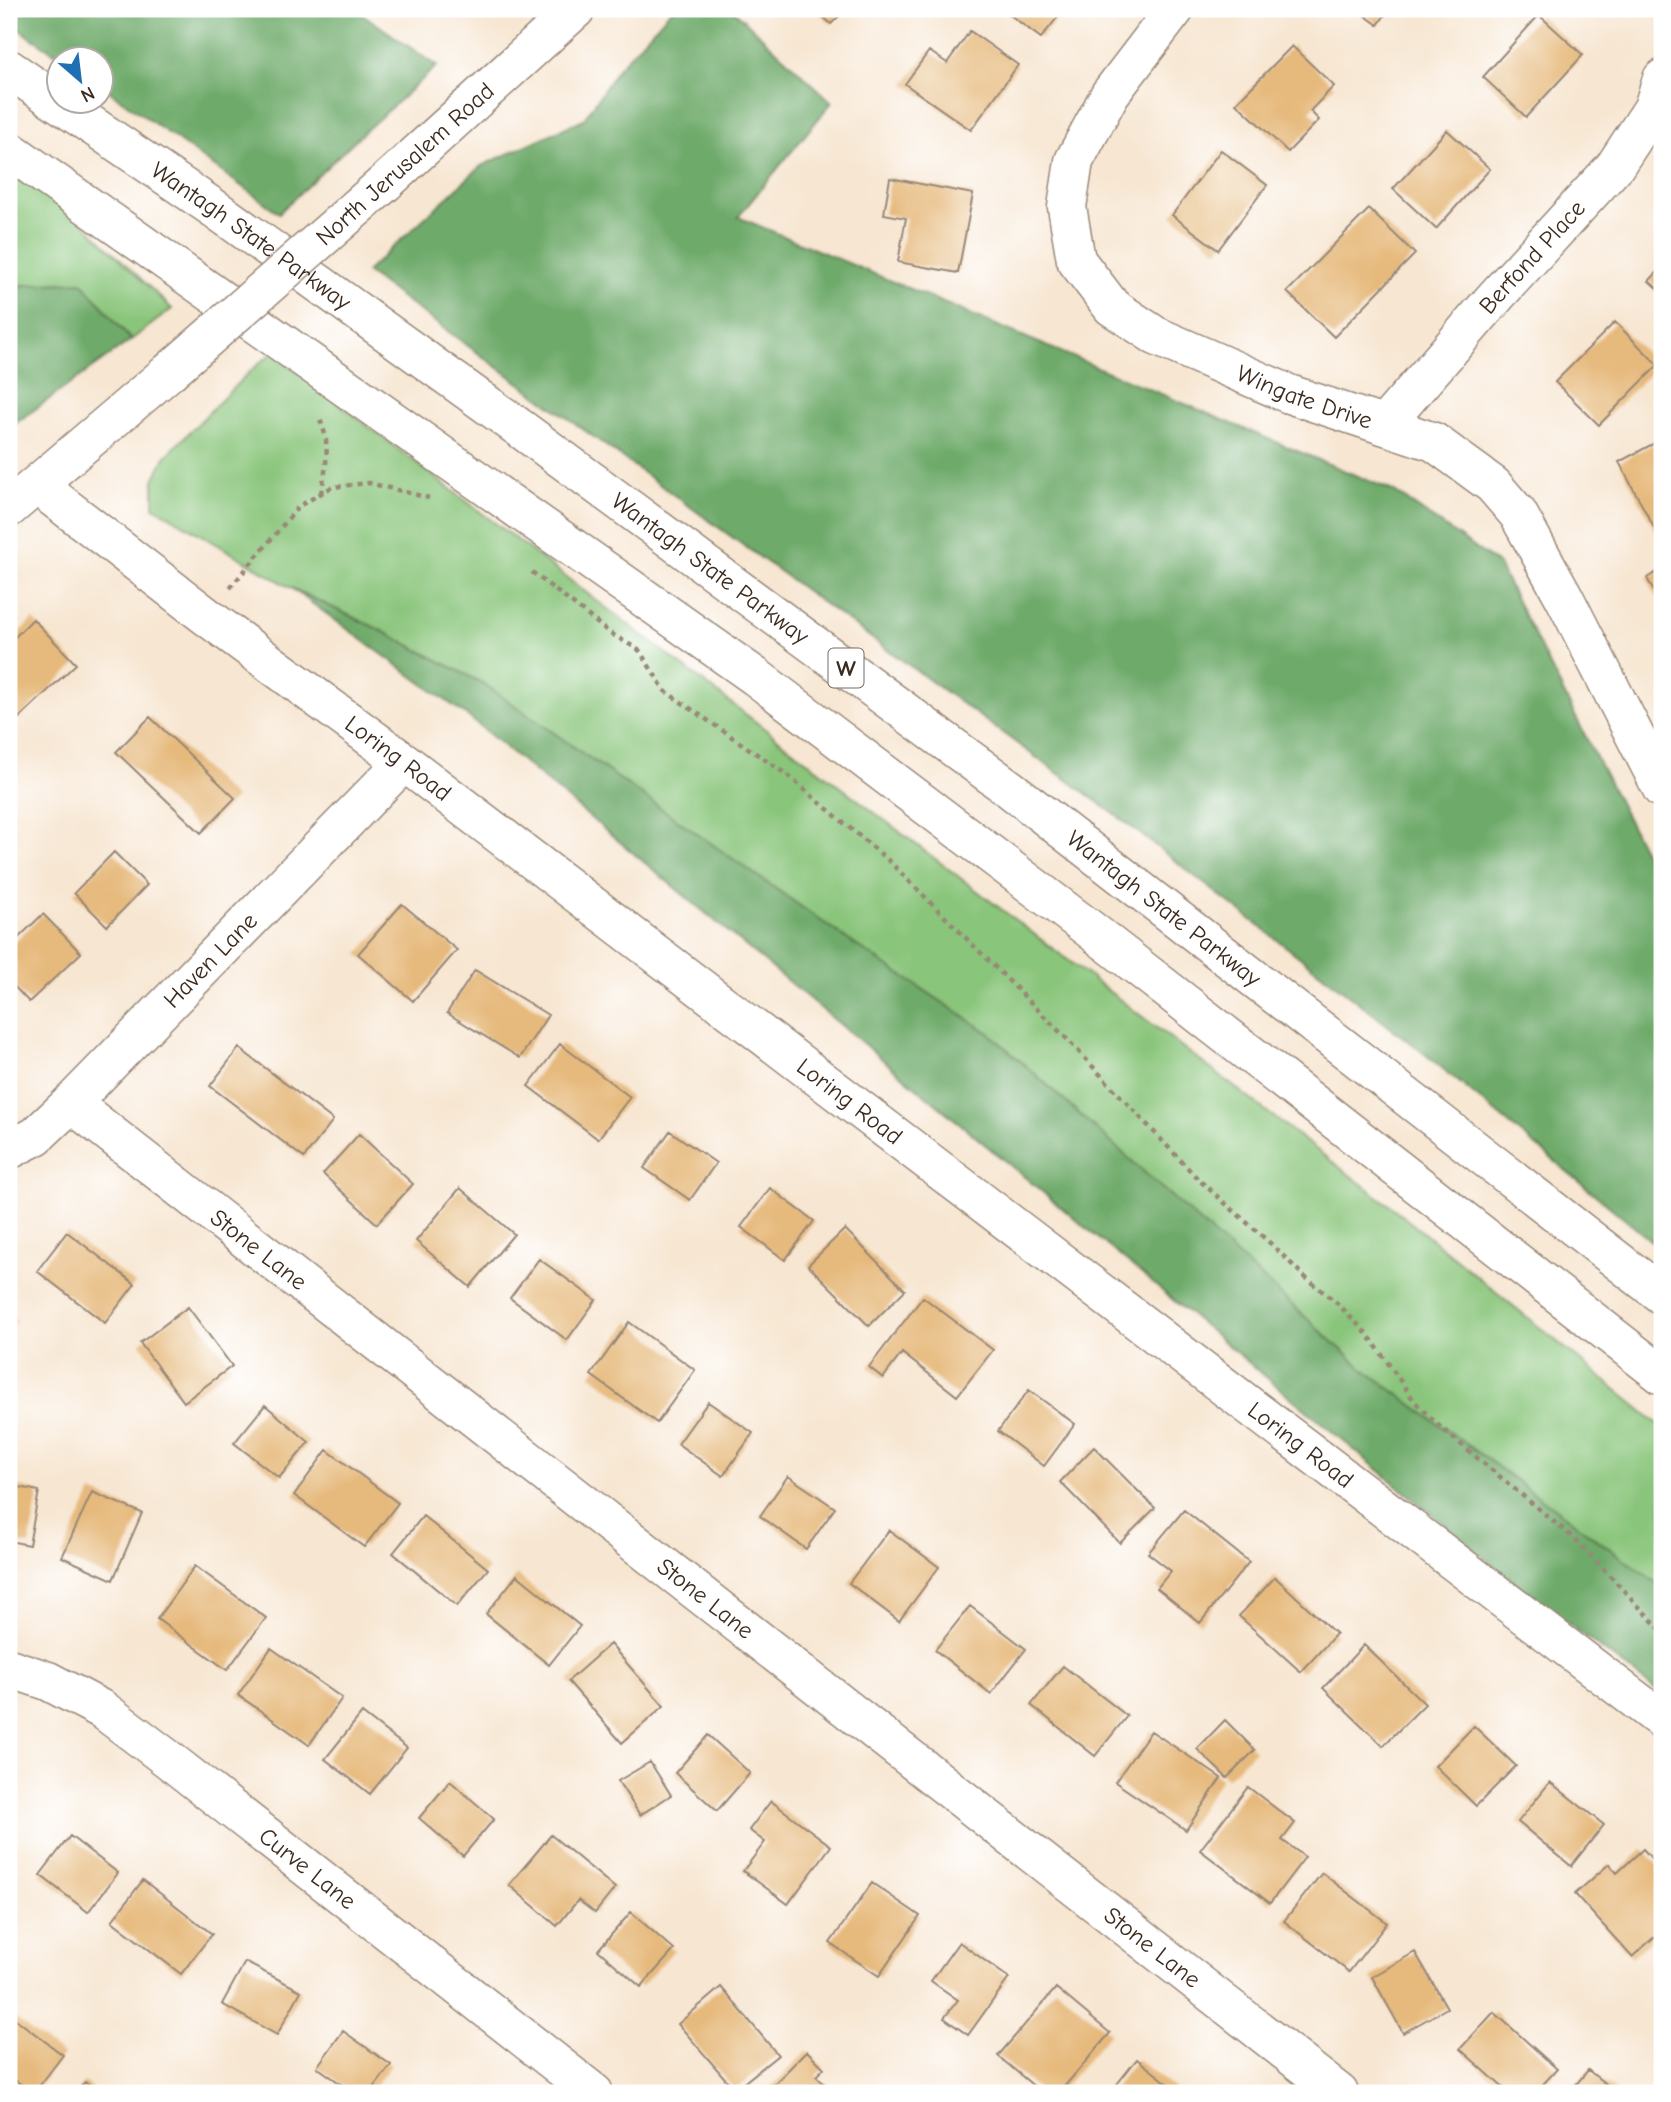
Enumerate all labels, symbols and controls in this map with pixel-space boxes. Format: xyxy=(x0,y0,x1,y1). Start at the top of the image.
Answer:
north arrow xyxy=(46,46,116,116)
street label: North Jerusalem Road xyxy=(310,77,500,251)
text: N xyxy=(77,82,98,107)
street label: Wantagh State Parkway xyxy=(146,156,357,316)
street label: Berfond Place xyxy=(1473,194,1591,320)
street label: Wingate Drive xyxy=(1232,359,1376,435)
street label: Wantagh State Parkway xyxy=(606,486,815,650)
road number: W xyxy=(828,648,864,688)
street label: Loring Road xyxy=(340,710,457,807)
street label: Wantagh State Parkway xyxy=(1061,824,1267,993)
street label: Haven Lane xyxy=(158,907,263,1014)
street label: Loring Road xyxy=(791,1052,908,1150)
street label: Stone Lane xyxy=(205,1203,312,1296)
street label: Loring Road xyxy=(1242,1396,1359,1494)
street label: Stone Lane xyxy=(652,1552,759,1645)
street label: Curve Lane xyxy=(253,1822,362,1915)
street label: Stone Lane xyxy=(1099,1901,1206,1994)

